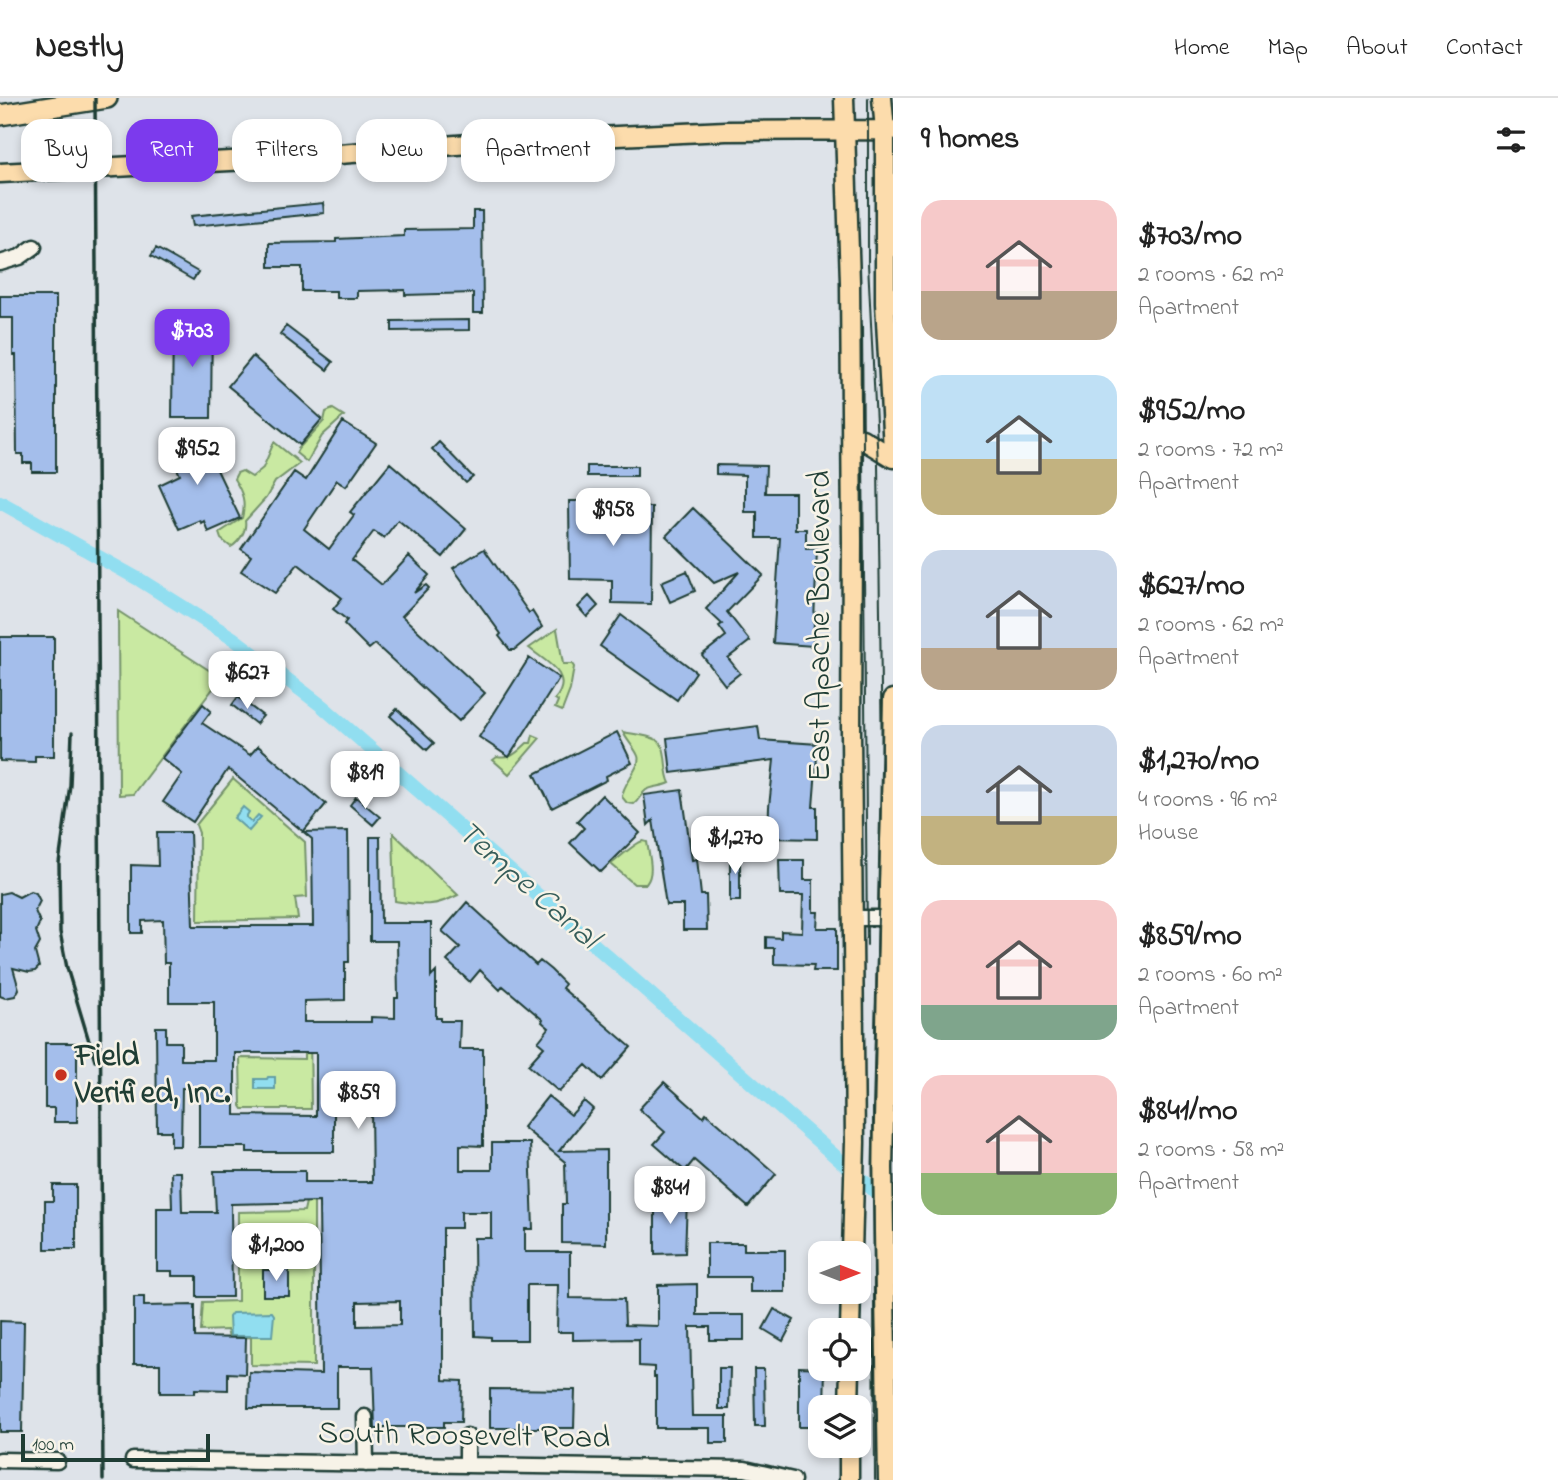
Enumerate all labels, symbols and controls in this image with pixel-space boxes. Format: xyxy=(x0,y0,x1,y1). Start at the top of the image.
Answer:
text: Nestly xyxy=(35,24,124,72)
text: Home xyxy=(1174,31,1230,66)
text: Map xyxy=(1268,31,1308,66)
text: About xyxy=(1346,31,1408,66)
text: Contact xyxy=(1446,31,1523,66)
text: 9 homes xyxy=(921,118,1019,162)
chip: Buy xyxy=(21,119,112,182)
chip: Rent xyxy=(126,119,218,182)
chip: Filters xyxy=(232,119,342,182)
chip: New xyxy=(356,119,447,182)
chip: Apartment xyxy=(461,119,615,182)
icon: filters xyxy=(1492,121,1530,159)
text: $703/mo xyxy=(1138,215,1242,259)
icon: home xyxy=(977,228,1061,312)
text: 2 rooms · 62 m² xyxy=(1138,259,1284,292)
text: Apartment xyxy=(1138,292,1239,325)
pin: $703 xyxy=(151,310,233,369)
text: $703 xyxy=(171,315,213,348)
text: $952/mo xyxy=(1138,390,1245,434)
icon: home xyxy=(977,403,1061,487)
pin: $952 xyxy=(156,428,238,487)
text: $952 xyxy=(174,433,220,466)
text: 2 rooms · 72 m² xyxy=(1138,434,1284,467)
text: Apartment xyxy=(1138,467,1239,500)
street label: East Apache Boulevard xyxy=(798,470,845,782)
pin: $958 xyxy=(572,489,654,548)
text: $958 xyxy=(592,494,634,527)
text: $627/mo xyxy=(1138,565,1245,609)
icon: home xyxy=(977,578,1061,662)
text: 2 rooms · 62 m² xyxy=(1138,609,1284,642)
text: Apartment xyxy=(1138,642,1239,675)
pin: $627 xyxy=(206,652,288,711)
text: $627 xyxy=(225,657,269,690)
text: $1,270/mo xyxy=(1138,740,1259,784)
pin: $819 xyxy=(324,752,406,811)
icon: home xyxy=(977,753,1061,837)
text: $819 xyxy=(347,757,383,790)
text: 4 rooms · 96 m² xyxy=(1138,784,1278,817)
water label: Tempe Canal xyxy=(445,810,612,964)
pin: $1,270 xyxy=(678,816,792,876)
text: House xyxy=(1138,817,1198,850)
text: $1,270 xyxy=(707,822,763,855)
text: $859/mo xyxy=(1138,915,1242,959)
icon: home xyxy=(977,928,1061,1012)
text: 2 rooms · 60 m² xyxy=(1138,959,1283,992)
text: Apartment xyxy=(1138,992,1239,1025)
place label: Field Verified, Inc. xyxy=(73,1034,231,1118)
marker: Field Verified, Inc. xyxy=(53,1067,69,1083)
pin: $859 xyxy=(317,1072,399,1131)
text: $859 xyxy=(337,1077,379,1110)
text: $841/mo xyxy=(1138,1090,1237,1134)
icon: home xyxy=(977,1103,1061,1187)
text: 2 rooms · 58 m² xyxy=(1138,1134,1284,1167)
pin: $841 xyxy=(629,1166,711,1226)
text: Apartment xyxy=(1138,1167,1239,1200)
text: $841 xyxy=(650,1172,690,1205)
pin: $1,200 xyxy=(219,1224,333,1283)
text: $1,200 xyxy=(248,1229,304,1262)
north arrow xyxy=(808,1241,872,1304)
map controls xyxy=(808,1241,871,1458)
button: locate xyxy=(808,1318,871,1381)
button: layers xyxy=(808,1395,871,1458)
street label: South Roosevelt Road xyxy=(317,1411,611,1463)
scale bar xyxy=(21,1431,210,1463)
text: 100 m xyxy=(32,1432,74,1459)

